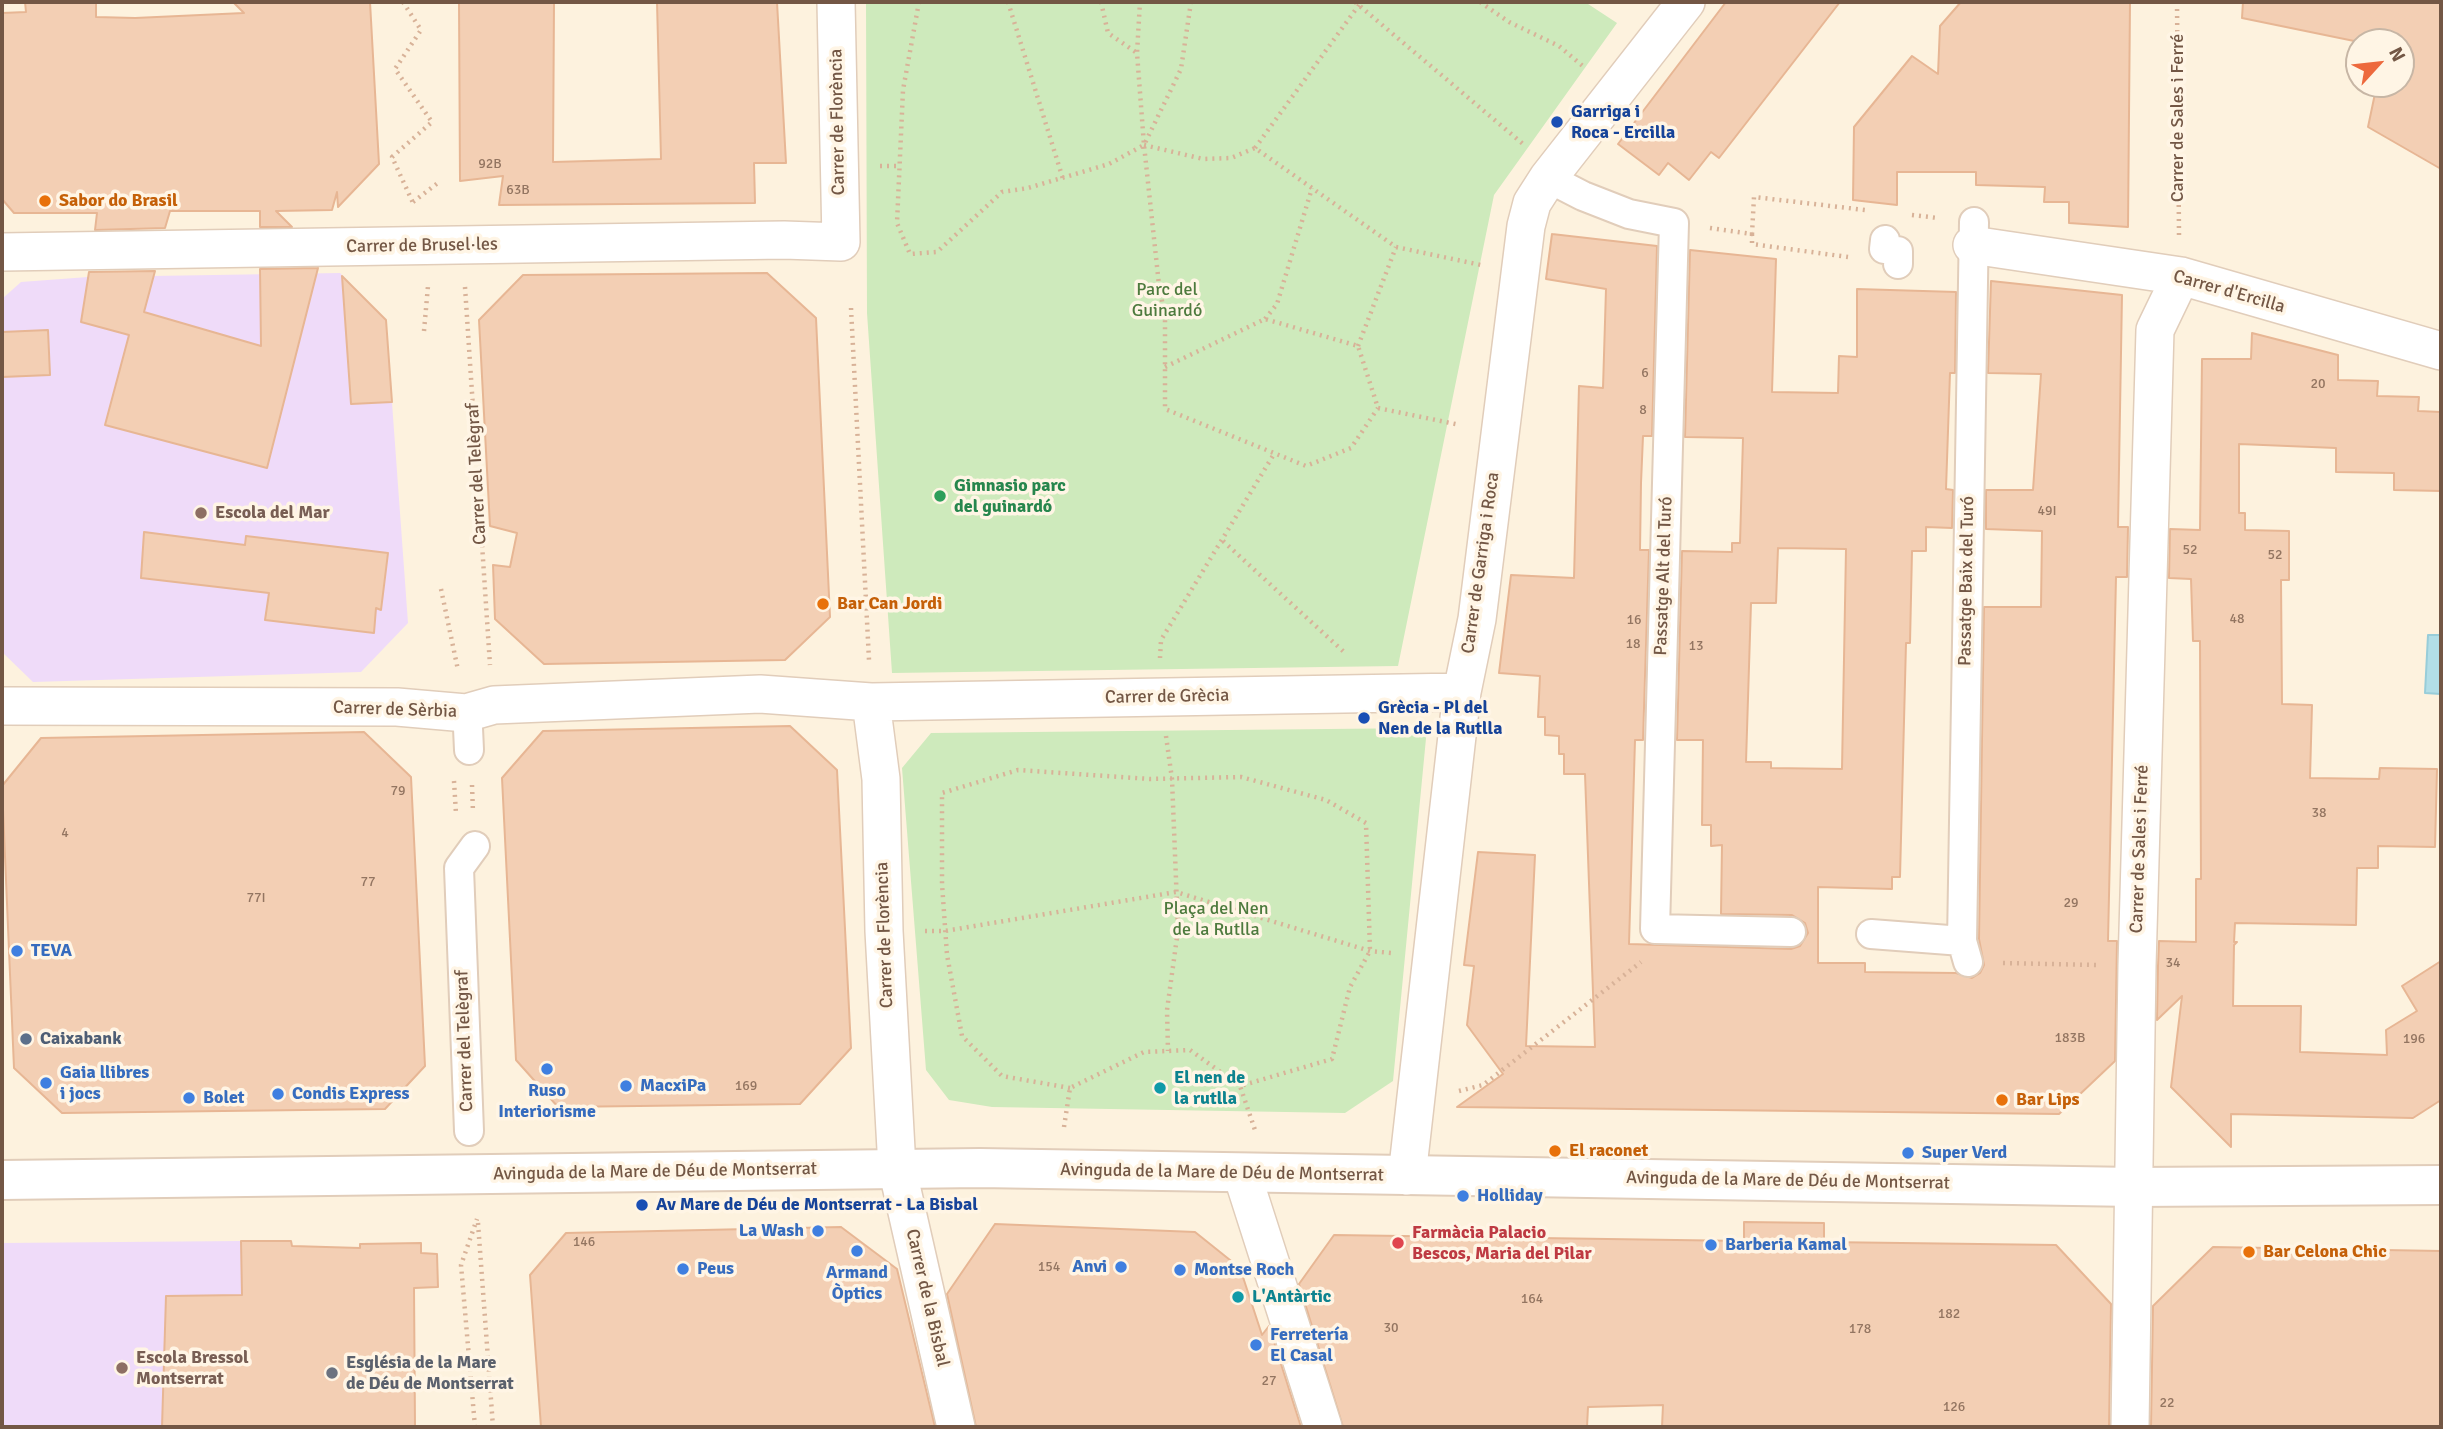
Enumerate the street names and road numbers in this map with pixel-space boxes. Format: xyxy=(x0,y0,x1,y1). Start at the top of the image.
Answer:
street label: Carrer de Sales i Ferré xyxy=(2167,34,2189,202)
street label: Carrer de Florència xyxy=(826,49,850,195)
street label: Carrer de Brusel·les xyxy=(346,234,498,258)
street label: Carrer d'Ercilla xyxy=(2171,266,2287,318)
street label: Carrer del Telègraf xyxy=(463,403,491,545)
street label: Carrer de Garriga i Roca xyxy=(1458,471,1504,655)
street label: Passatge Alt del Turó xyxy=(1650,496,1678,656)
street label: Passatge Baix del Turó xyxy=(1955,496,1979,666)
street label: Carrer de Grècia xyxy=(1105,685,1229,709)
street label: Carrer de Sèrbia xyxy=(333,697,457,723)
street label: Carrer de Sales i Ferré xyxy=(2126,764,2154,934)
street label: Carrer de Florència xyxy=(872,861,898,1009)
street label: Carrer del Telègraf xyxy=(452,970,478,1112)
street label: Avinguda de la Mare de Déu de Montserrat xyxy=(493,1158,817,1186)
street label: Avinguda de la Mare de Déu de Montserrat xyxy=(1060,1159,1384,1187)
street label: Avinguda de la Mare de Déu de Montserrat xyxy=(1626,1167,1950,1195)
street label: Carrer de la Bisbal xyxy=(901,1227,953,1369)

